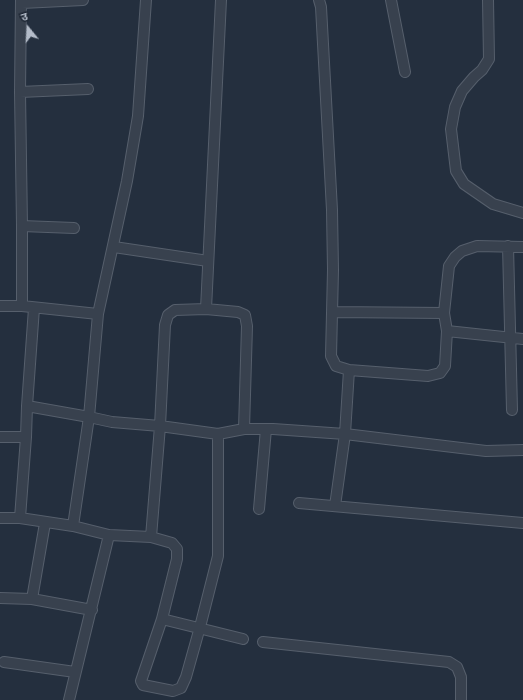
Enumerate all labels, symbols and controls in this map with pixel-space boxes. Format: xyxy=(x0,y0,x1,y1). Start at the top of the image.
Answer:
north arrow xyxy=(8,8,48,48)
text: उ xyxy=(19,8,30,25)

